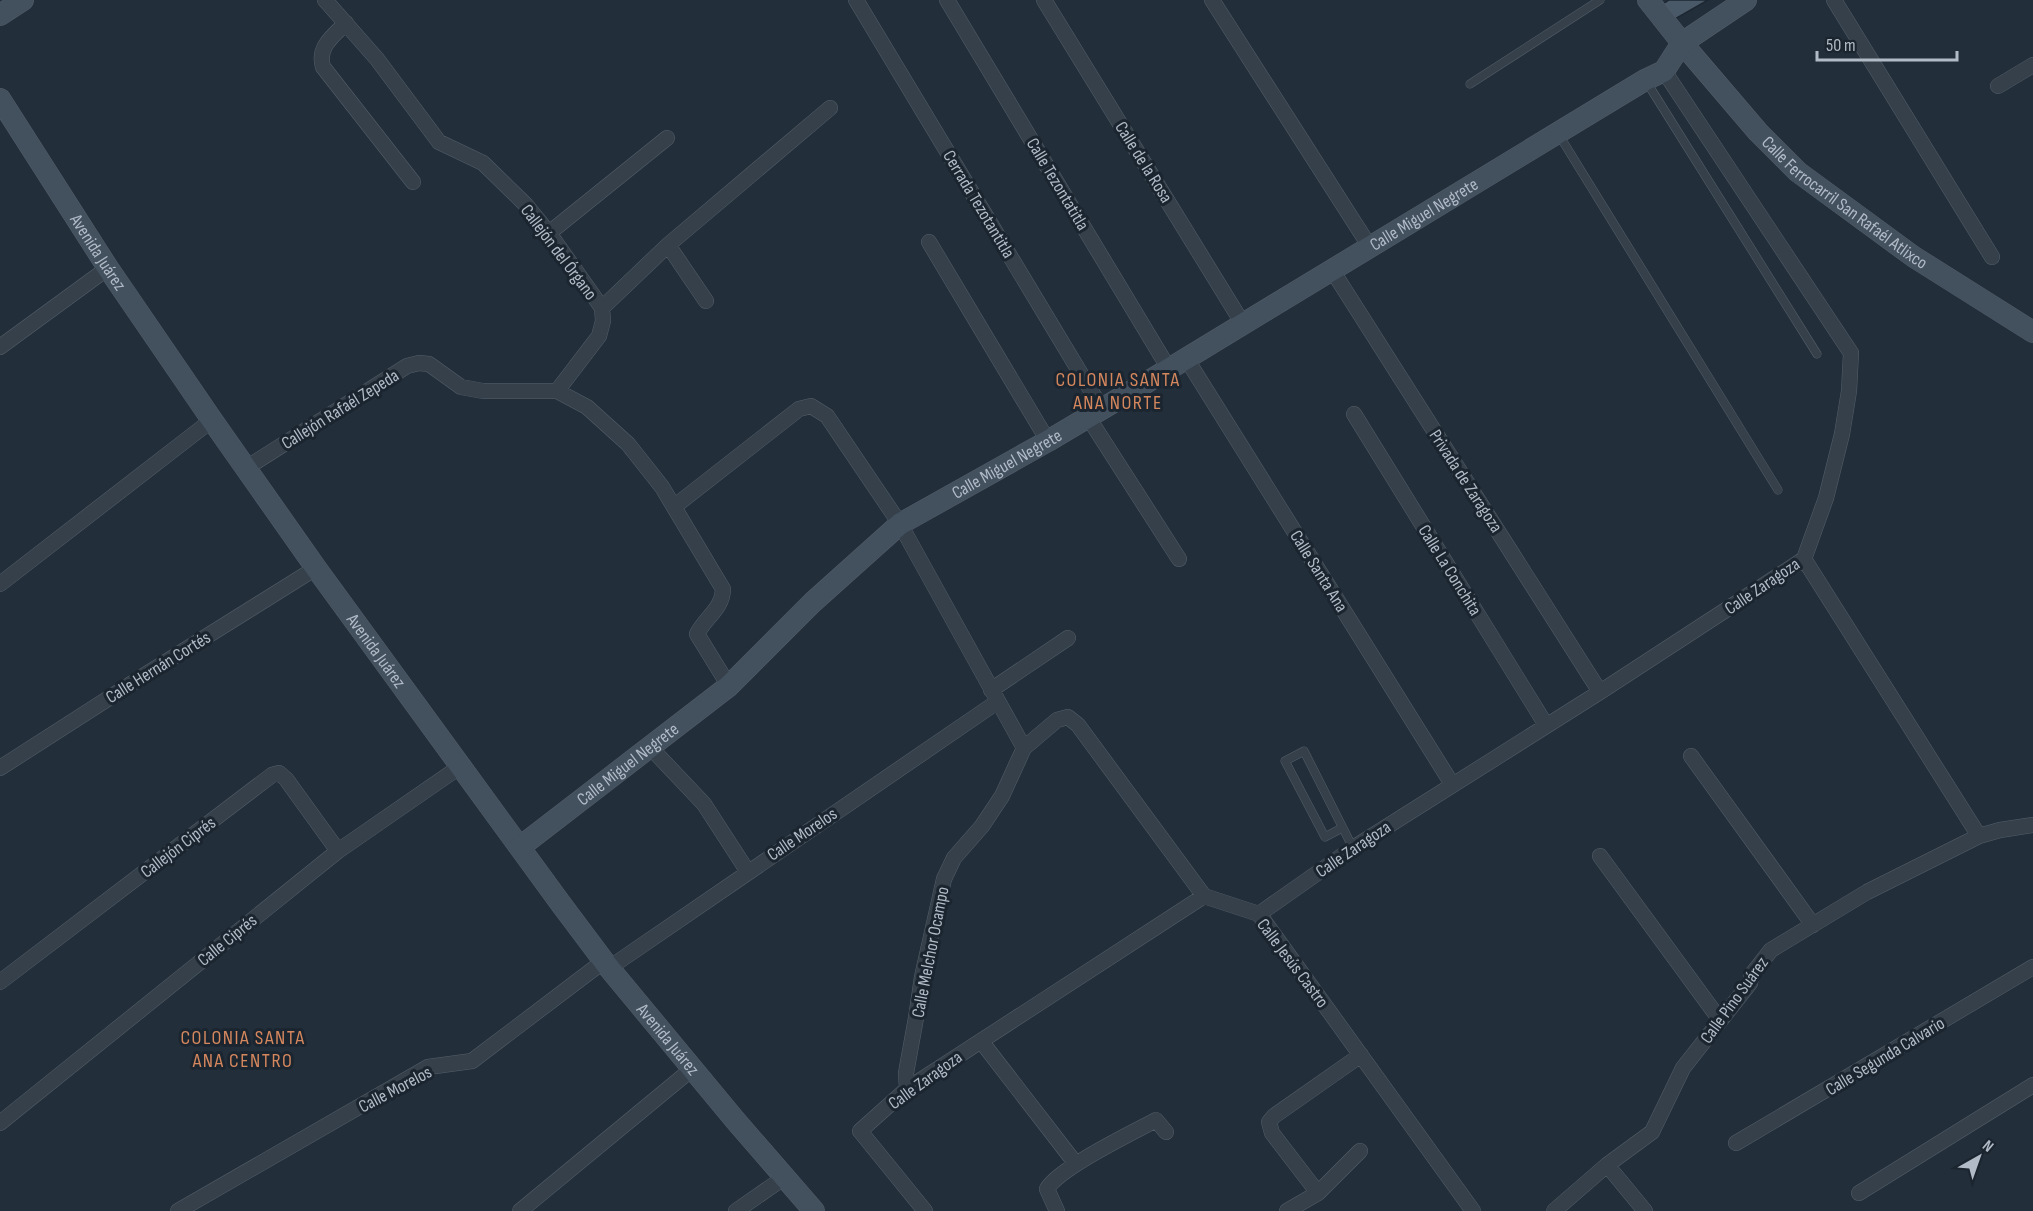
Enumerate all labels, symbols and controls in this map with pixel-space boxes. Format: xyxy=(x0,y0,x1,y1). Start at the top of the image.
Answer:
scale bar xyxy=(1817,24,1956,62)
text: 50 m xyxy=(1826,35,1856,56)
street label: Calle de la Rosa xyxy=(1110,118,1177,207)
street label: Calle Ferrocarril San Rafaél Atlixco xyxy=(1757,132,1931,274)
street label: Calle Tezontatitla xyxy=(1022,134,1093,234)
street label: Cerrada Tezotantitla xyxy=(938,147,1019,262)
street label: Calle Miguel Negrete xyxy=(1366,174,1482,256)
street label: Callejón del Órgano xyxy=(516,200,601,304)
street label: Avenida Juárez xyxy=(65,210,131,295)
street label: Callejón Rafaél Zepeda xyxy=(278,365,403,454)
district label: COLONIA SANTA ANA NORTE xyxy=(1055,368,1181,415)
street label: Calle Miguel Negrete xyxy=(948,425,1066,504)
street label: Privada de Zaragoza xyxy=(1425,426,1507,537)
street label: Calle La Conchita xyxy=(1413,521,1486,620)
street label: Calle Santa Ana xyxy=(1285,526,1352,616)
street label: Calle Zaragoza xyxy=(1721,554,1804,619)
street label: Avenida Juárez xyxy=(341,609,410,693)
street label: Calle Hernán Cortés xyxy=(102,627,214,708)
street label: Calle Miguel Negrete xyxy=(573,719,683,810)
street label: Calle Morelos xyxy=(763,803,841,865)
street label: Callejón Ciprés xyxy=(137,812,220,882)
street label: Calle Zaragoza xyxy=(1312,817,1395,882)
street label: Calle Melchor Ocampo xyxy=(907,885,953,1019)
street label: Calle Ciprés xyxy=(193,910,261,971)
street label: Calle Jesús Castro xyxy=(1252,915,1333,1012)
street label: Calle Pino Suárez xyxy=(1696,952,1773,1048)
street label: Avenida Juárez xyxy=(631,999,704,1080)
street label: Calle Segunda Calvario xyxy=(1822,1013,1949,1100)
district label: COLONIA SANTA ANA CENTRO xyxy=(180,1026,306,1073)
street label: Calle Zaragoza xyxy=(884,1047,966,1114)
street label: Calle Morelos xyxy=(355,1061,435,1117)
north arrow xyxy=(1949,1127,2009,1187)
text: N xyxy=(1978,1137,1997,1157)

